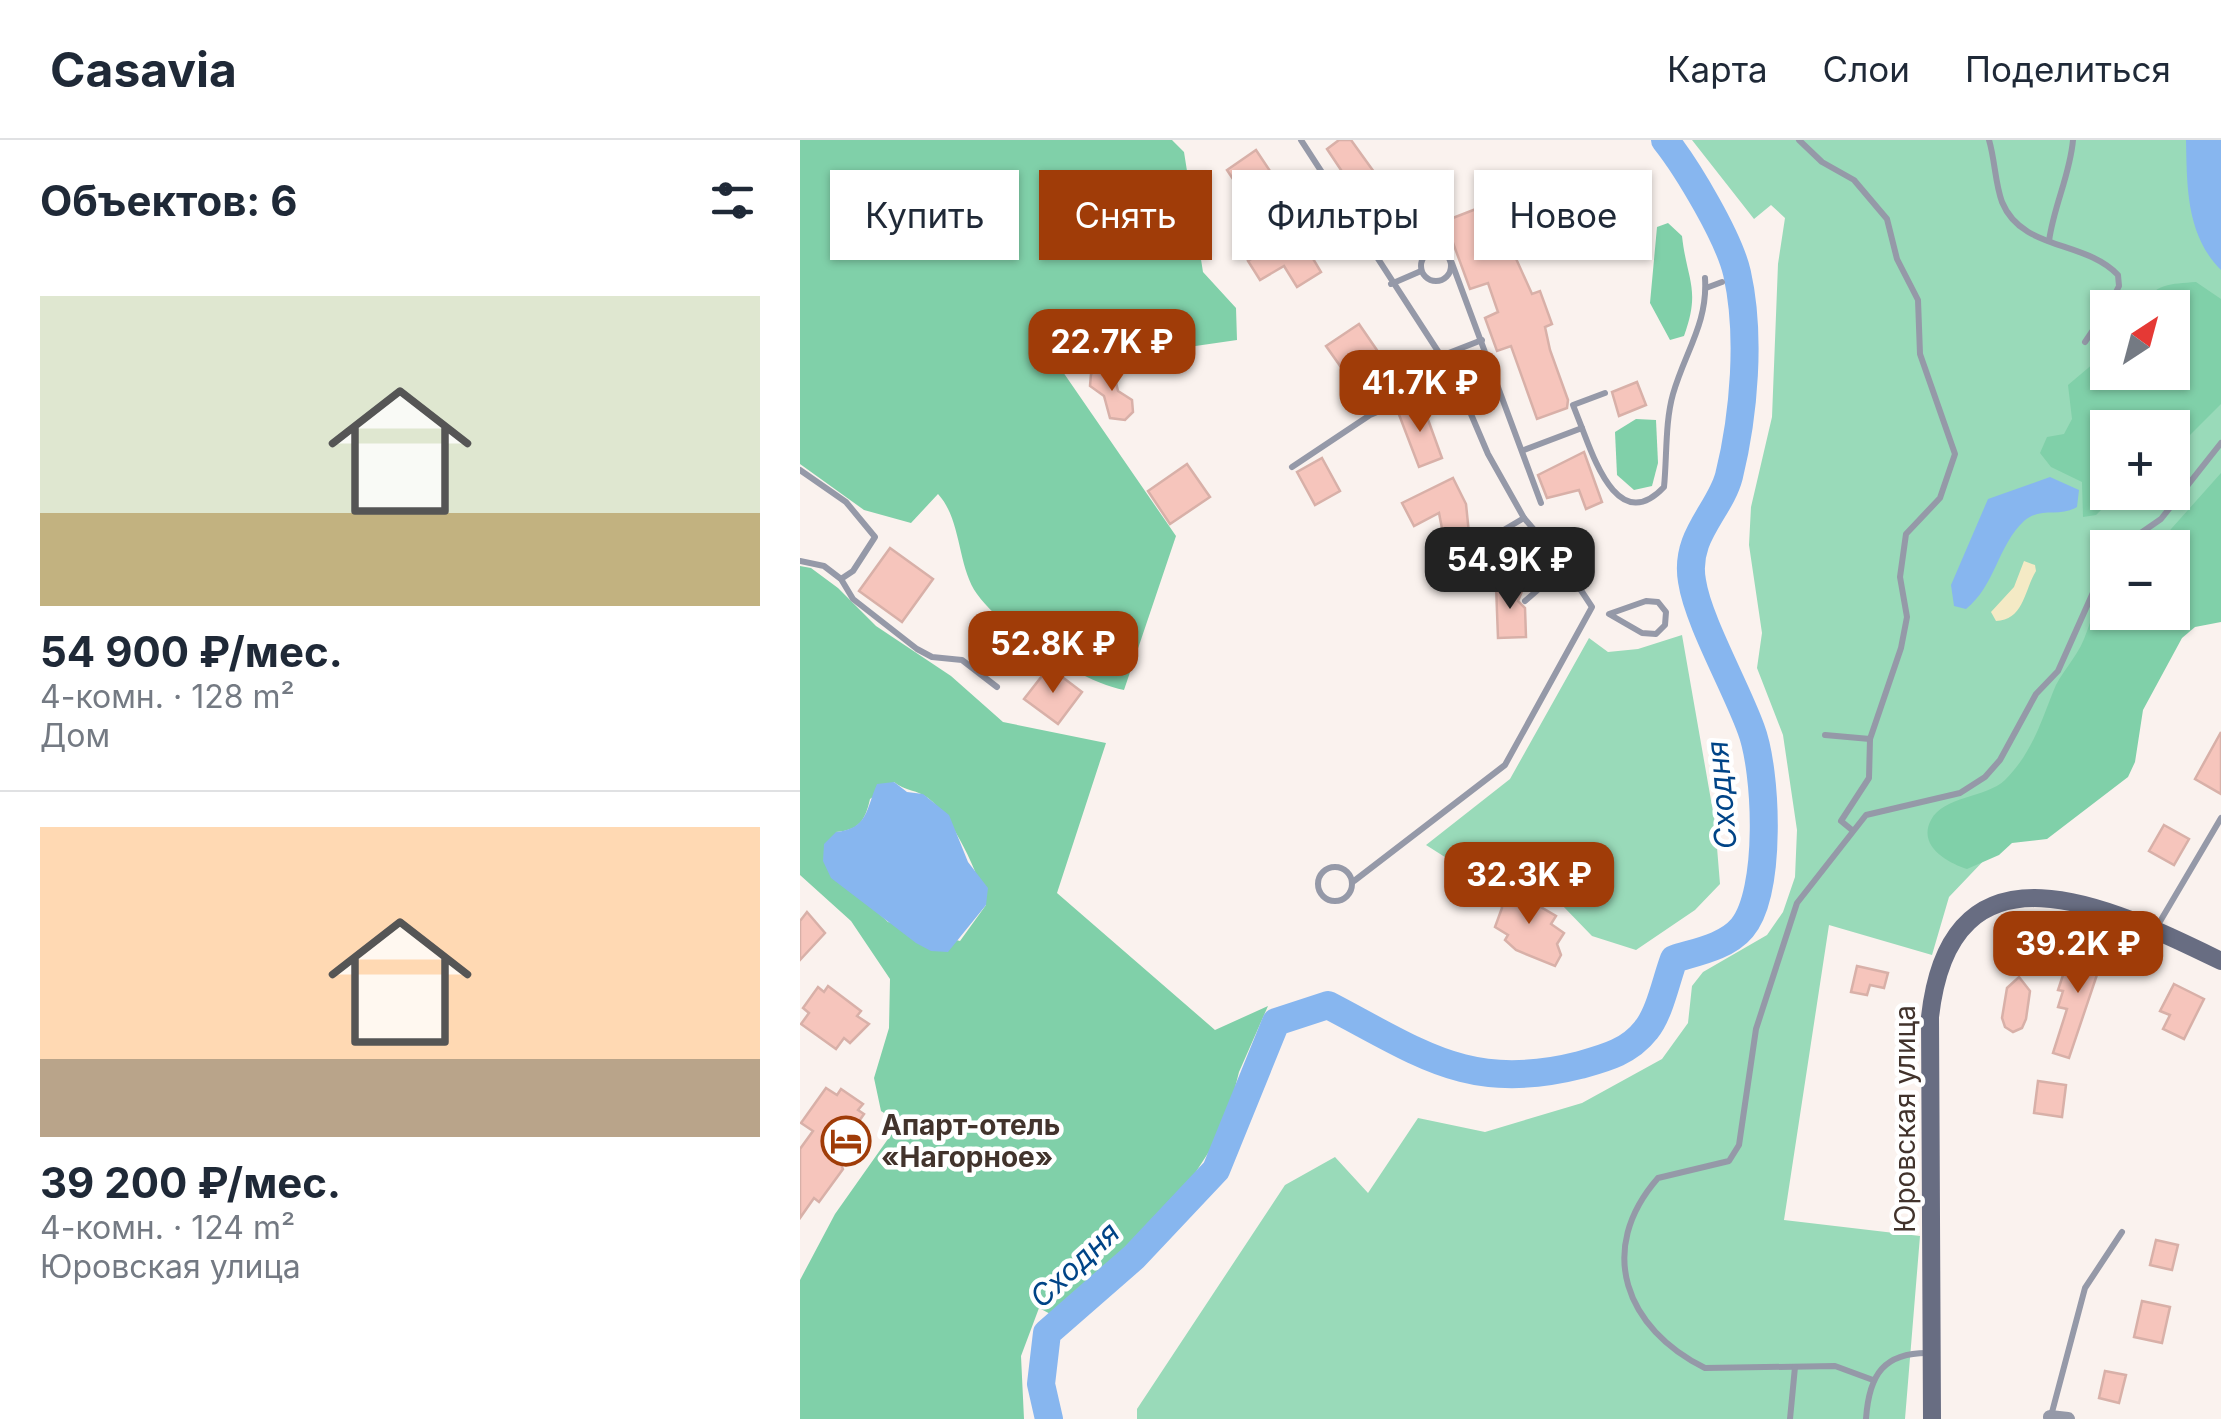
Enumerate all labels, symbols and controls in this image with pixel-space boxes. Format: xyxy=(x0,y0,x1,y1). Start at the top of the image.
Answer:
text: Casavia xyxy=(50,40,237,99)
text: Карта xyxy=(1667,48,1768,90)
text: Слои xyxy=(1823,48,1910,90)
text: Поделиться xyxy=(1965,48,2171,90)
chip: Купить xyxy=(830,170,1019,260)
chip: Снять xyxy=(1039,170,1212,260)
chip: Фильтры xyxy=(1232,170,1454,260)
chip: Новое xyxy=(1474,170,1652,260)
icon: filters xyxy=(705,173,760,228)
text: Объектов: 6 xyxy=(40,175,298,226)
north arrow xyxy=(2090,290,2190,390)
map controls xyxy=(2090,290,2190,630)
pin: 22.7K ₽ xyxy=(1020,309,1204,394)
text: 22.7K ₽ xyxy=(1050,322,1174,361)
pin: 41.7K ₽ xyxy=(1328,350,1512,435)
icon: home xyxy=(310,361,490,541)
text: 41.7K ₽ xyxy=(1361,363,1479,402)
button: + xyxy=(2090,410,2190,510)
pin: 54.9K ₽ xyxy=(1418,527,1602,612)
button: − xyxy=(2090,530,2190,630)
text: 54.9K ₽ xyxy=(1447,540,1573,579)
pin: 52.8K ₽ xyxy=(961,611,1145,696)
text: 52.8K ₽ xyxy=(990,624,1116,663)
text: 54 900 ₽/мес. xyxy=(40,626,343,677)
text: 4-комн. · 128 m² xyxy=(40,677,295,716)
text: Дом xyxy=(40,716,110,755)
water label: Сходня xyxy=(1698,739,1744,851)
pin: 32.3K ₽ xyxy=(1437,842,1621,927)
text: 32.3K ₽ xyxy=(1466,855,1592,894)
icon: home xyxy=(310,892,490,1072)
pin: 39.2K ₽ xyxy=(1986,911,2170,996)
text: 39.2K ₽ xyxy=(2015,924,2141,963)
street label: Юровская улица xyxy=(1888,1005,1922,1233)
place label: Апарт-отель «Нагорное» xyxy=(881,1108,1060,1174)
hotel icon: Апарт-отель «Нагорное» xyxy=(820,1115,872,1167)
text: 39 200 ₽/мес. xyxy=(40,1157,341,1208)
text: 4-комн. · 124 m² xyxy=(40,1208,295,1247)
water label: Сходня xyxy=(1022,1214,1126,1315)
text: Юровская улица xyxy=(40,1247,301,1286)

